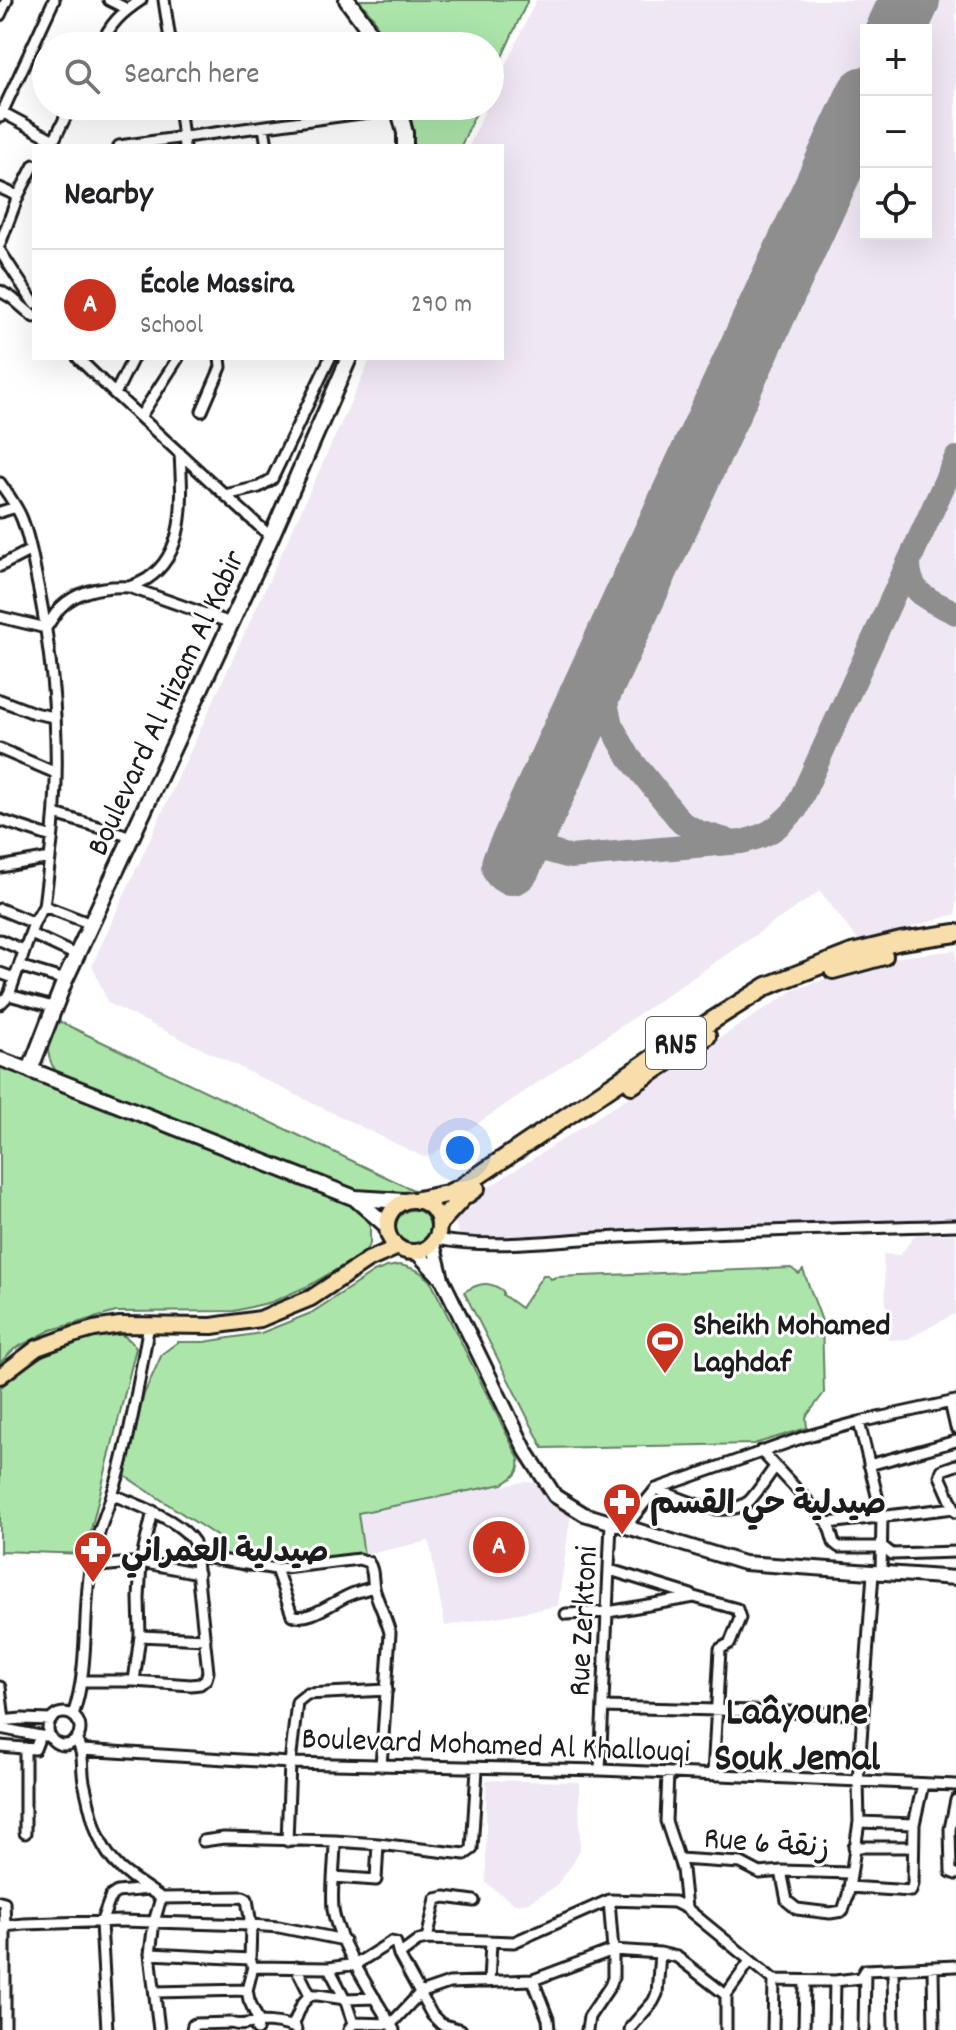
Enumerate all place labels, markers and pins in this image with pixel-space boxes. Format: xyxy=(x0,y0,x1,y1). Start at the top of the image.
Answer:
place label: Sheikh Mohamed Laghdaf xyxy=(693,1305,891,1388)
sports icon: Sheikh Mohamed Laghdaf xyxy=(644,1320,686,1375)
pharmacy icon: صيدلية حي القسم xyxy=(601,1481,643,1536)
place label: صيدلية حي القسم xyxy=(650,1484,886,1531)
pin: A xyxy=(473,1517,525,1577)
pharmacy icon: صيدلية العمراني xyxy=(72,1529,114,1584)
place label: صيدلية العمراني xyxy=(121,1532,329,1579)

